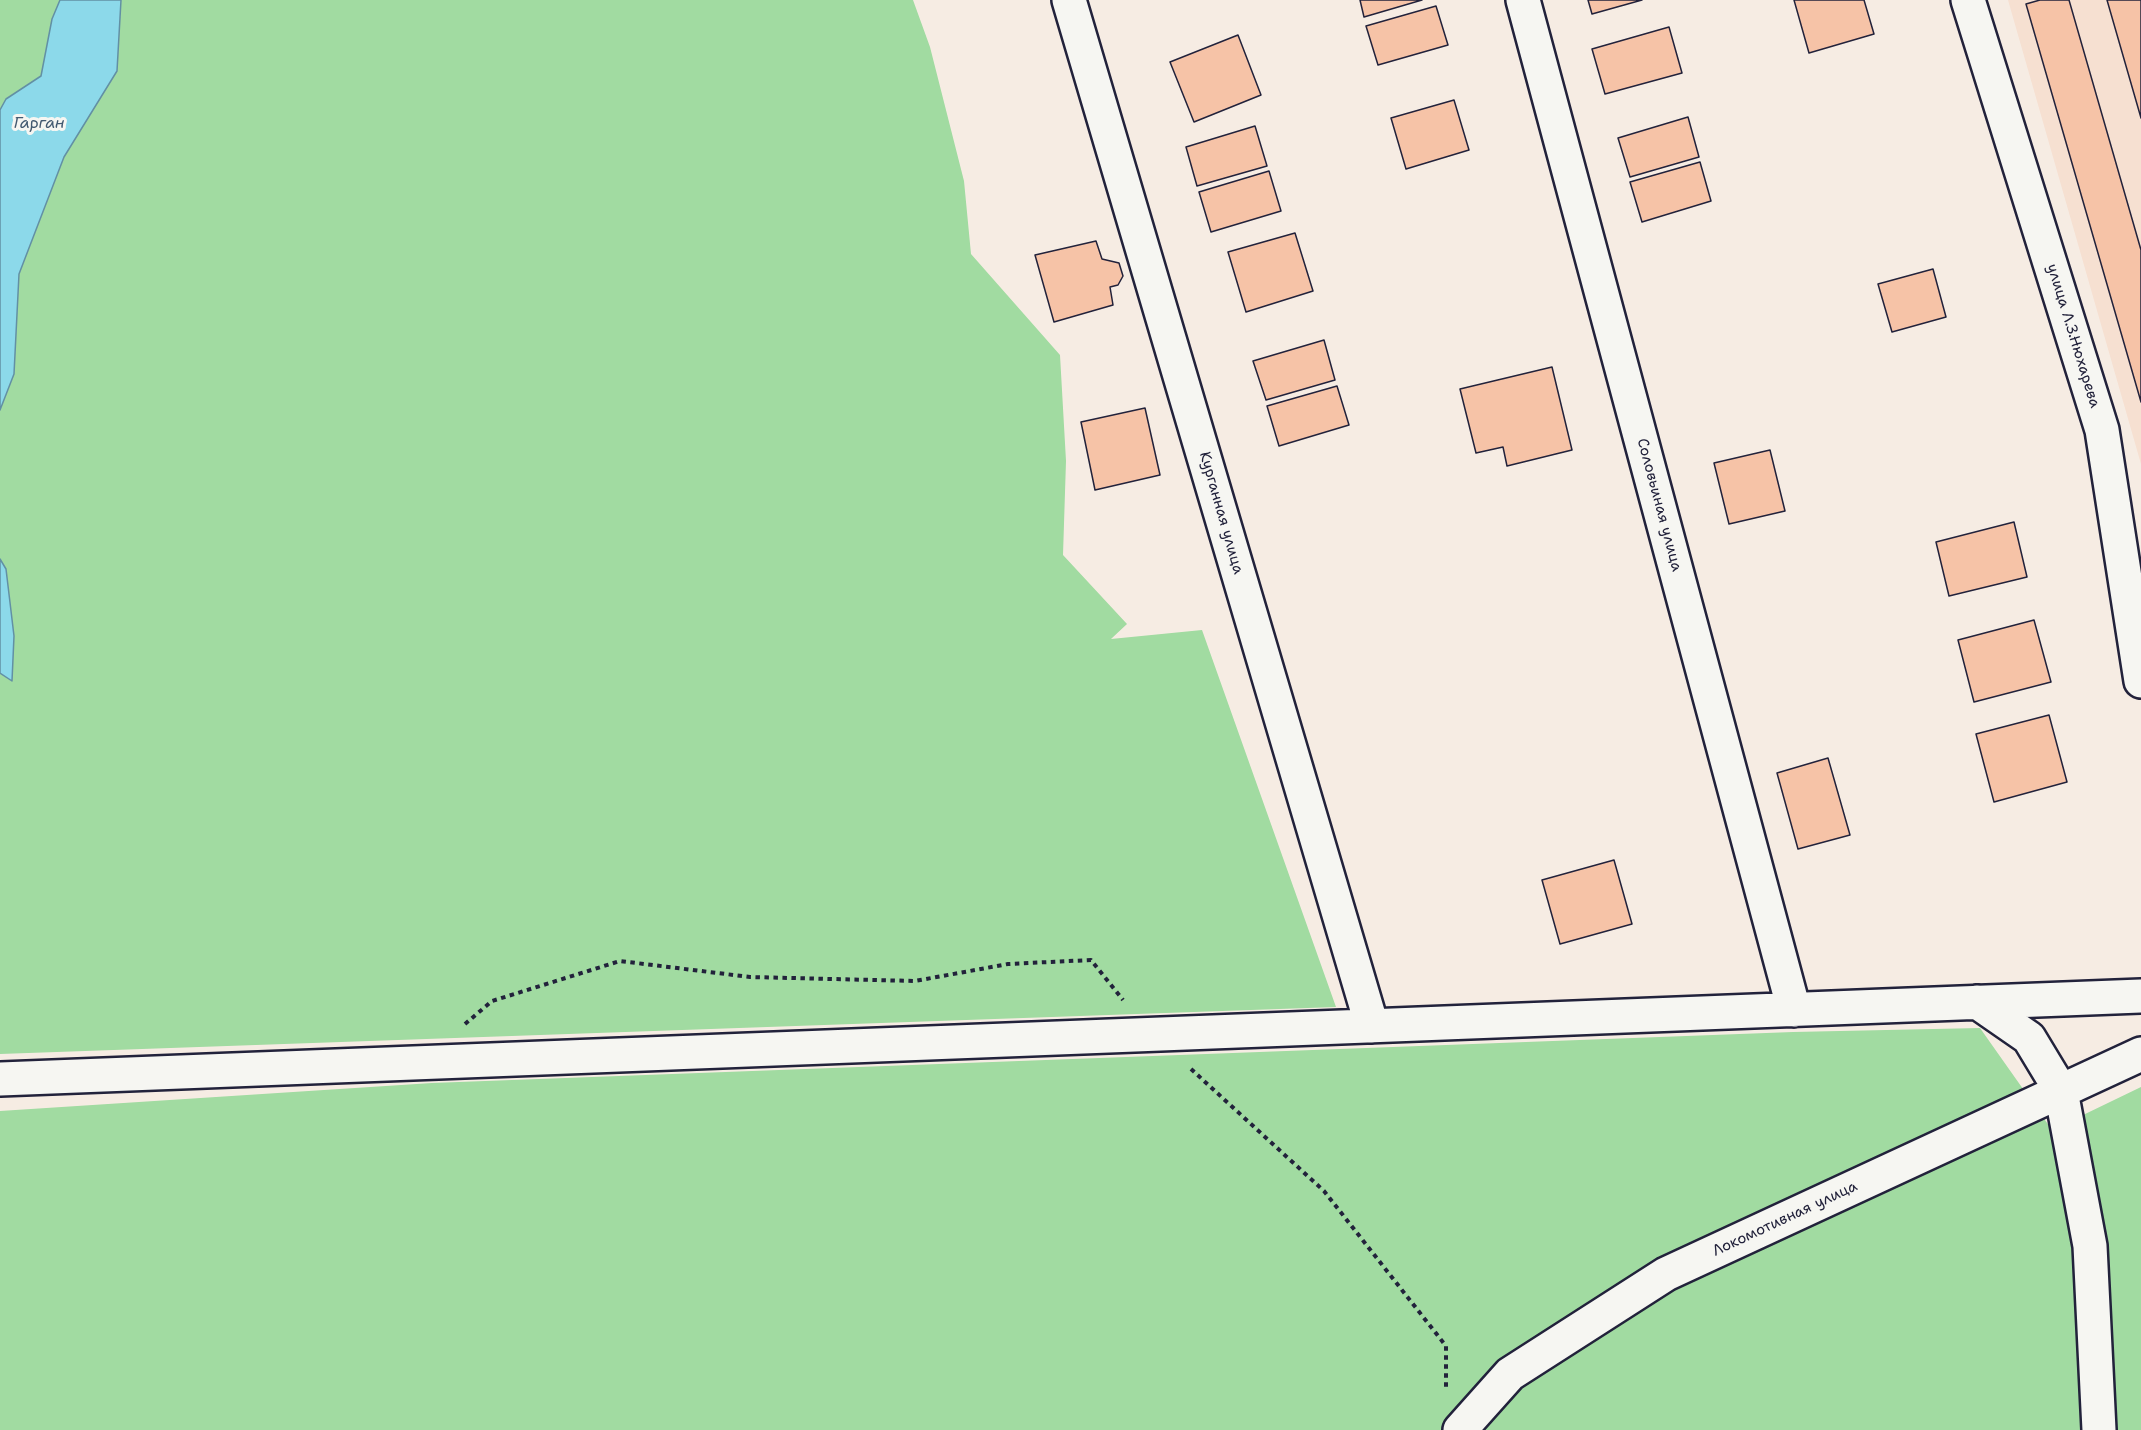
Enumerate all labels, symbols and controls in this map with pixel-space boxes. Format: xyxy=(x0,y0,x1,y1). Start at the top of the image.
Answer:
water label: Гарган xyxy=(14,114,64,134)
street label: улица Л.З.Нюхарева xyxy=(2042,262,2104,410)
street label: Соловьиная улица xyxy=(1633,436,1685,574)
street label: Курганная улица xyxy=(1195,450,1247,576)
street label: Локомотивная улица xyxy=(1710,1178,1860,1260)

